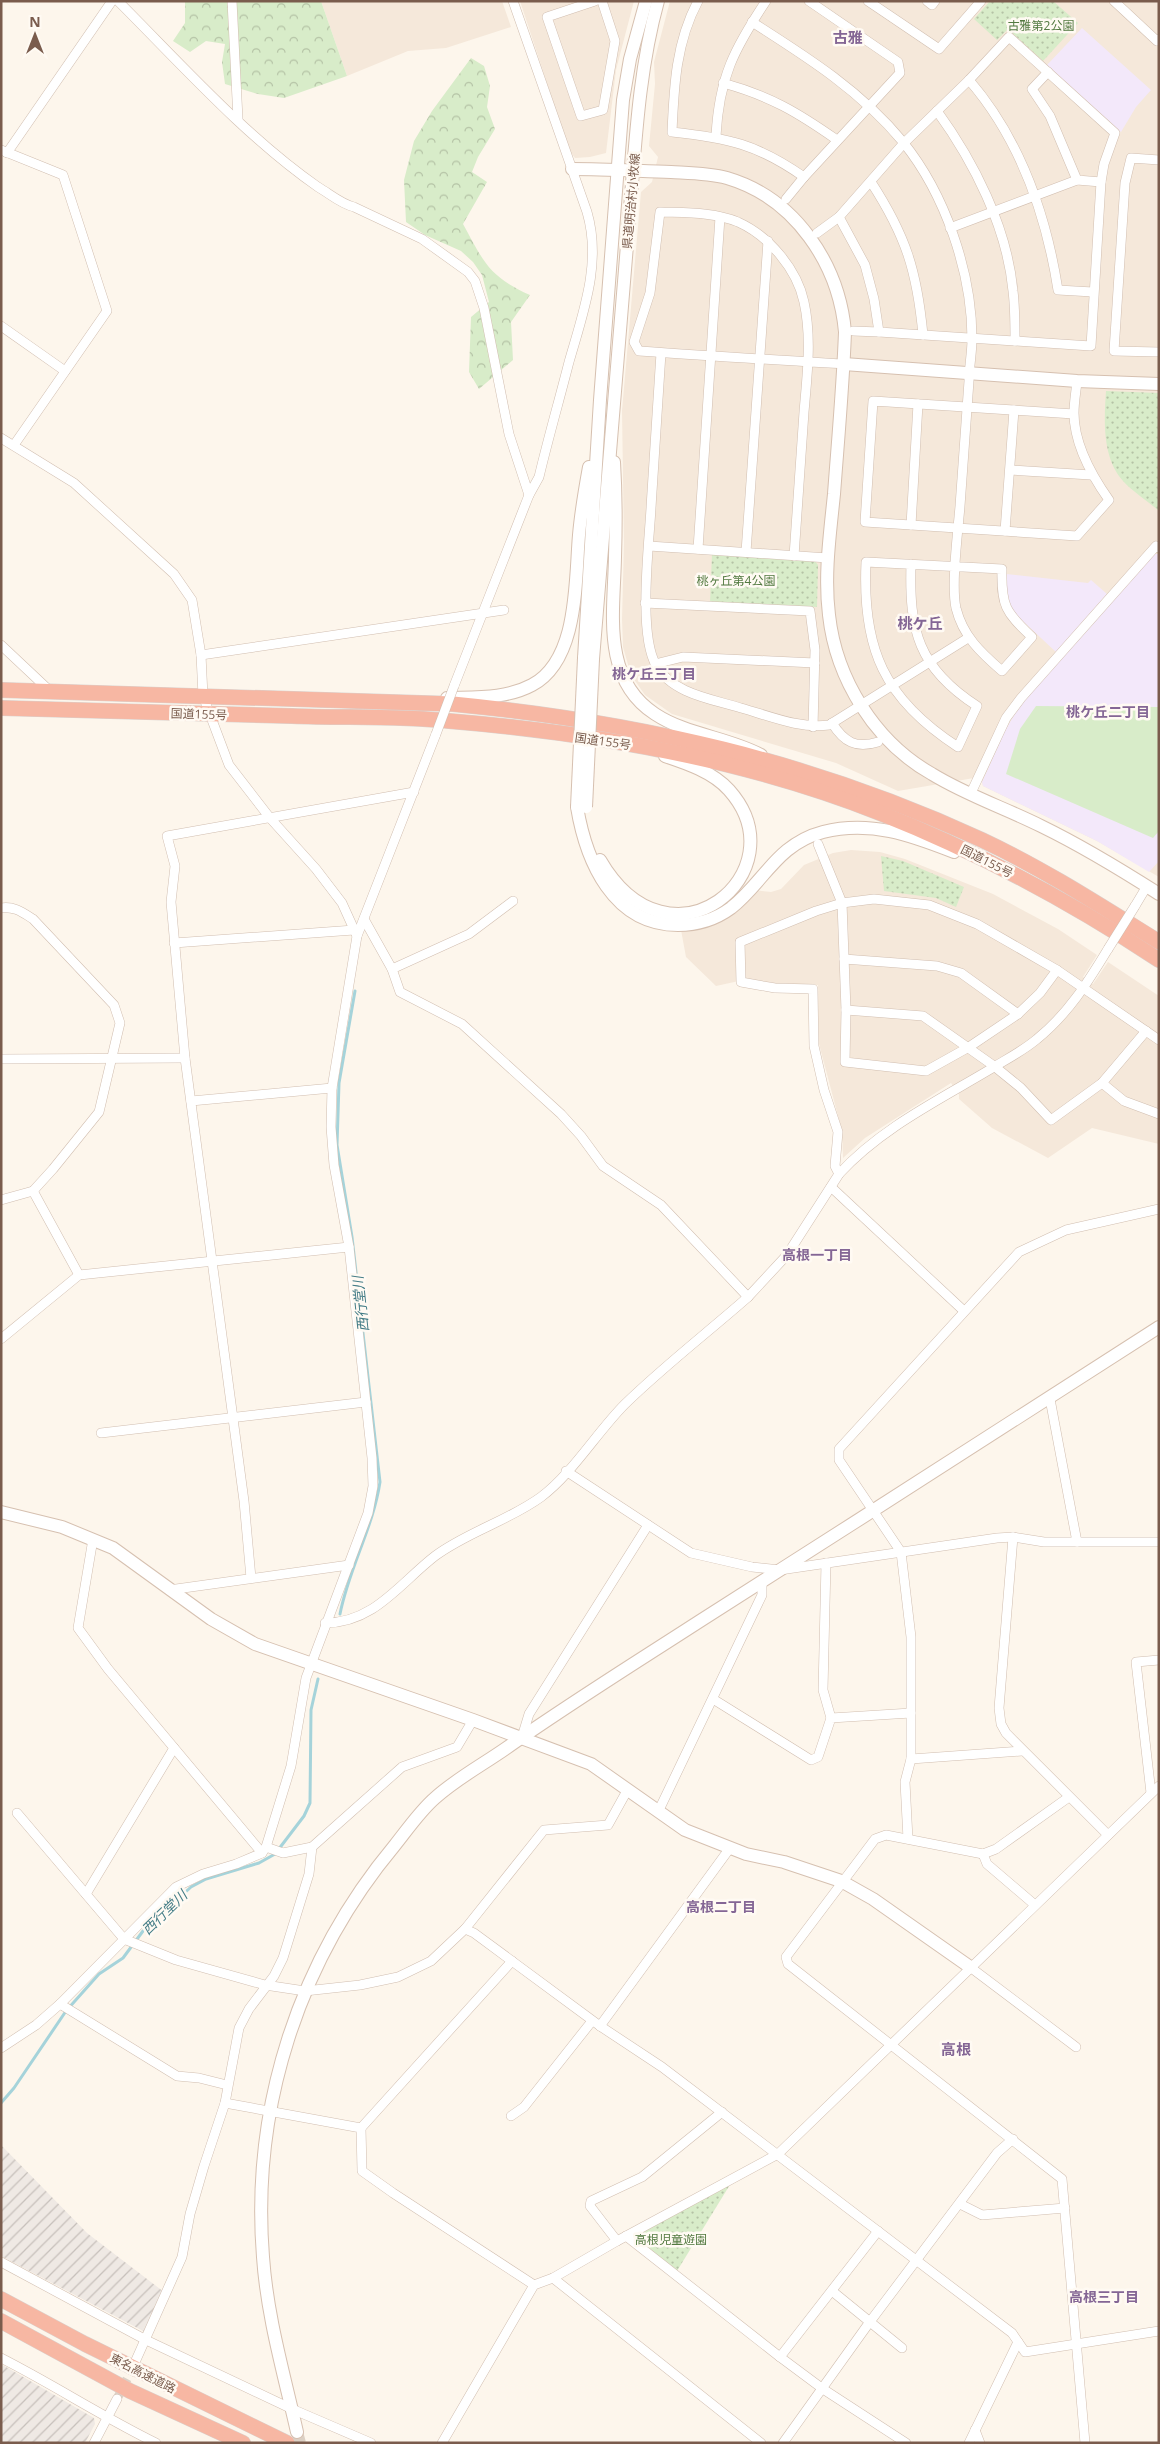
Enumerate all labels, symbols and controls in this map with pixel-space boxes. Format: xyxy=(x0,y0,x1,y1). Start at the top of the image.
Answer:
north arrow xyxy=(10,10,60,60)
text: N xyxy=(29,12,41,31)
park label: 古雅第2公園 xyxy=(1008,17,1074,34)
district label: 古雅 xyxy=(833,27,863,47)
street label: 県道明治村小牧線 xyxy=(618,152,644,250)
park label: 桃ヶ丘第4公園 xyxy=(697,572,775,589)
district label: 桃ケ丘 xyxy=(897,613,943,633)
district label: 桃ケ丘三丁目 xyxy=(612,664,696,683)
district label: 桃ケ丘二丁目 xyxy=(1066,702,1150,721)
street label: 国道155号 xyxy=(170,705,228,723)
street label: 国道155号 xyxy=(574,729,632,753)
street label: 国道155号 xyxy=(958,841,1016,881)
district label: 高根一丁目 xyxy=(782,1245,852,1264)
water label: 西行堂川 xyxy=(347,1273,372,1333)
water label: 西行堂川 xyxy=(137,1884,192,1938)
district label: 高根二丁目 xyxy=(686,1897,756,1916)
district label: 高根 xyxy=(941,2039,971,2059)
park label: 高根児童遊園 xyxy=(635,2231,707,2248)
district label: 高根三丁目 xyxy=(1069,2287,1139,2306)
street label: 東名高速道路 xyxy=(107,2349,179,2397)

